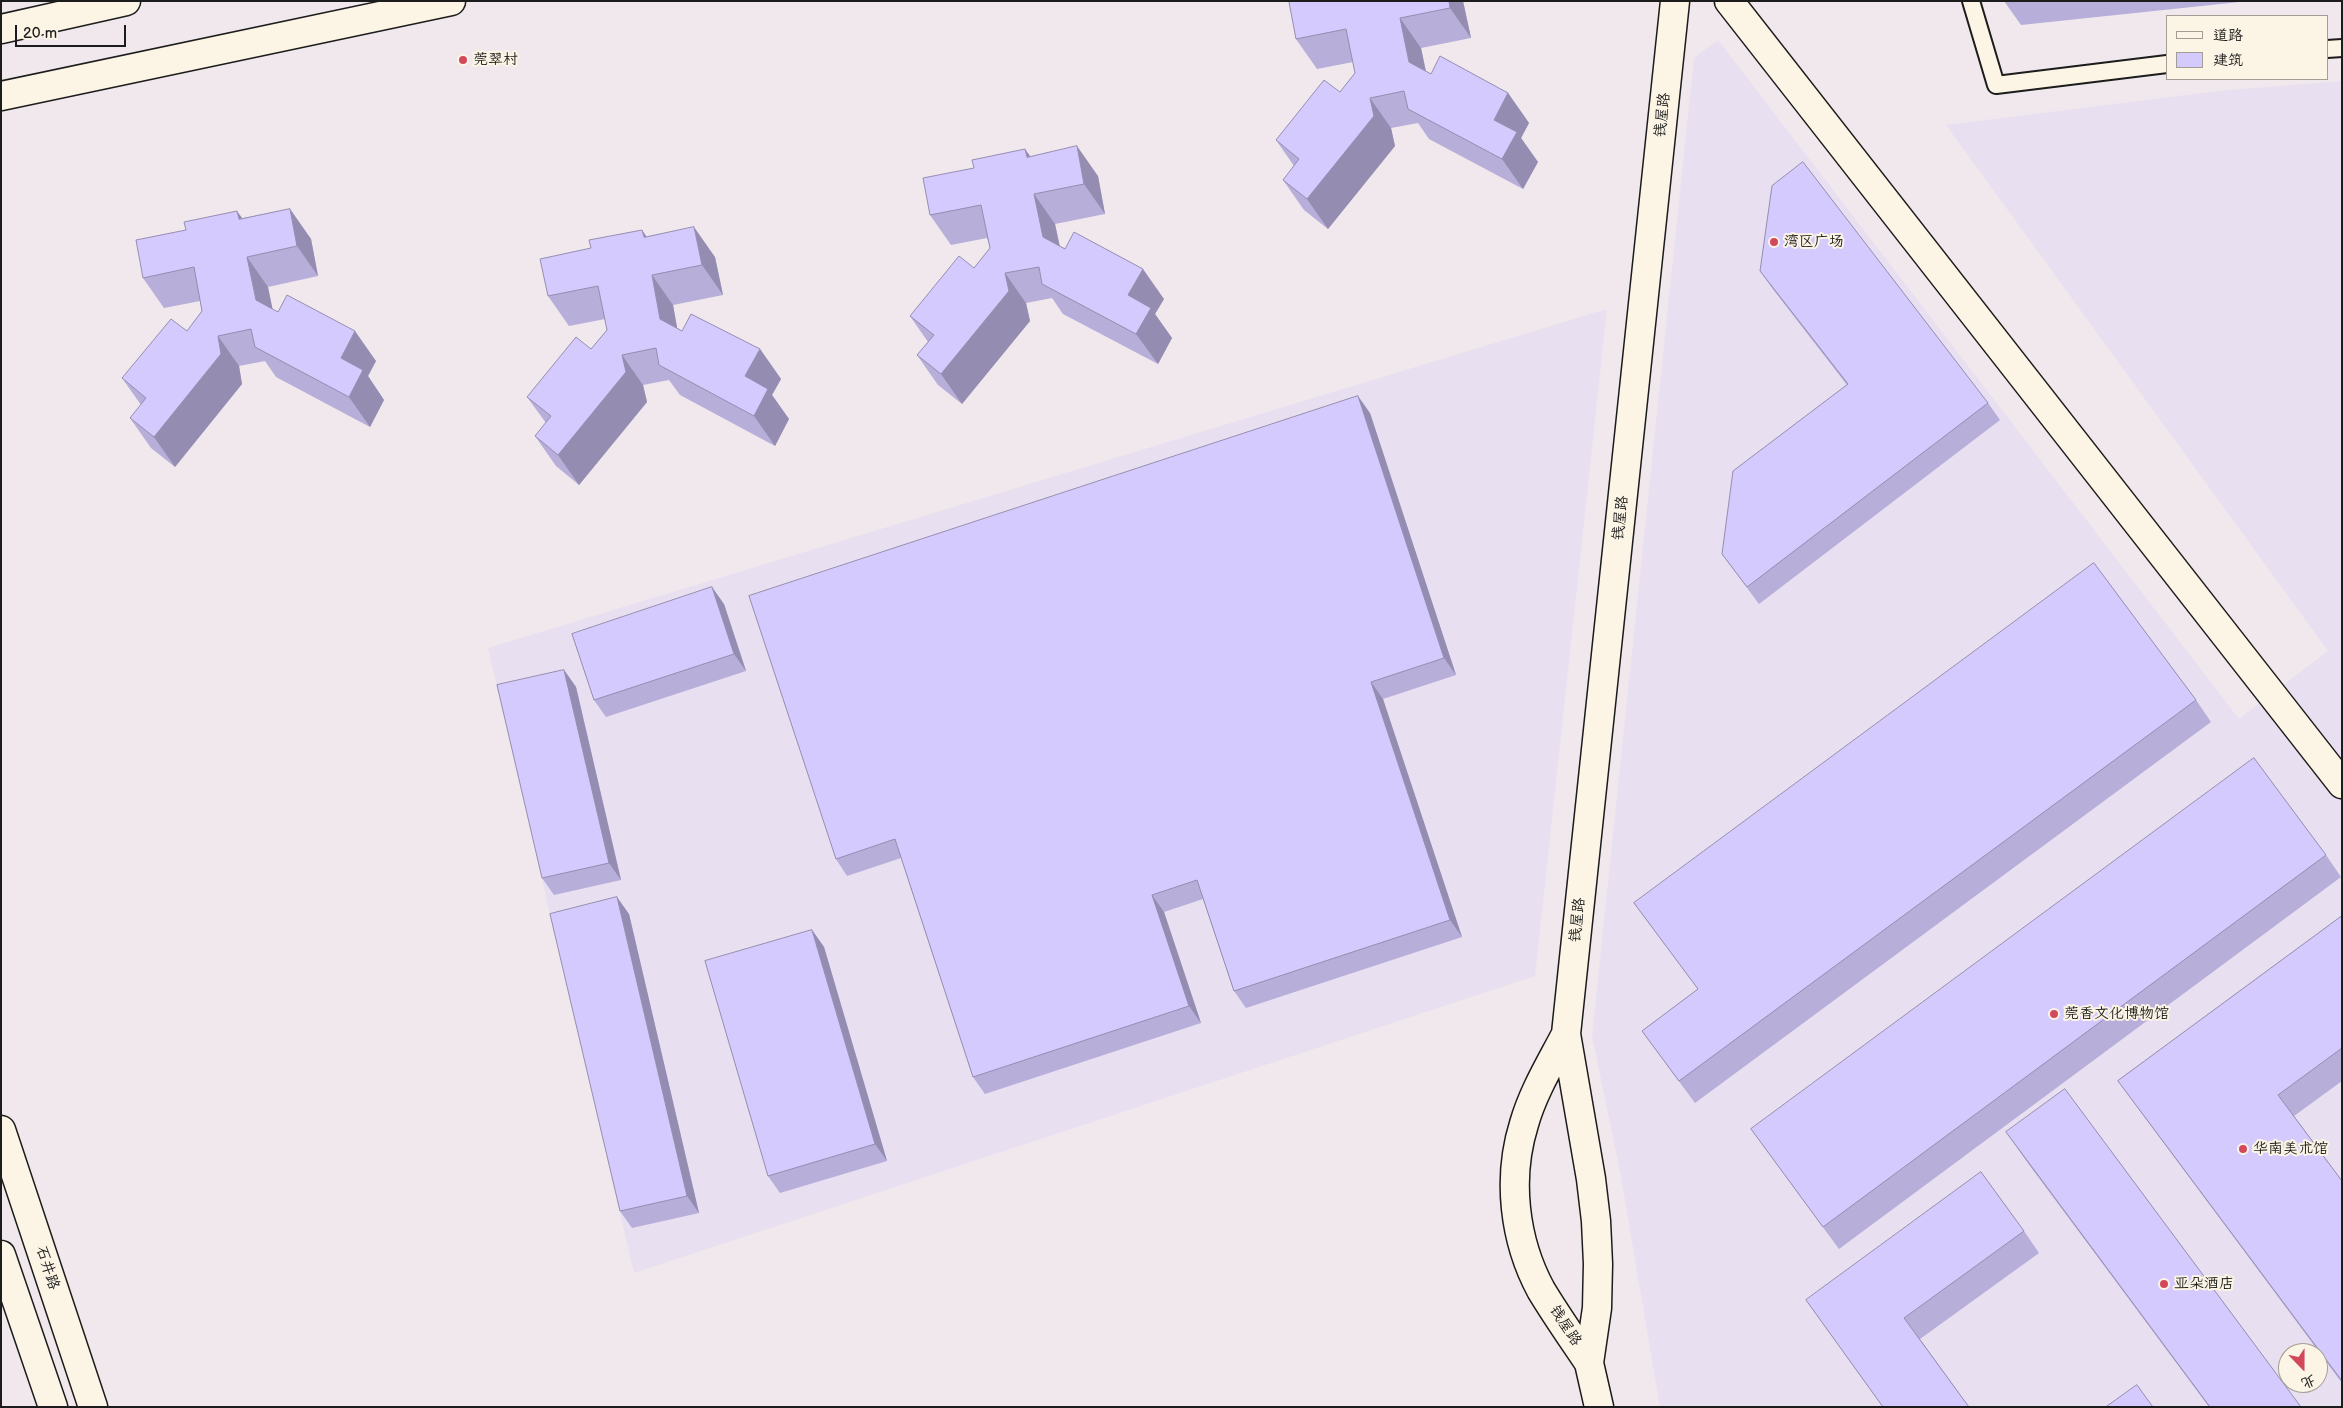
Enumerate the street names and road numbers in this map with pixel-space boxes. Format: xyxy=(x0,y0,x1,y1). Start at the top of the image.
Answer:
street label: 钱屋路 xyxy=(1652,92,1674,138)
street label: 钱屋路 xyxy=(1610,495,1632,541)
street label: 钱屋路 xyxy=(1567,897,1589,943)
street label: 石井路 xyxy=(31,1244,63,1292)
street label: 钱屋路 xyxy=(1545,1302,1585,1350)

